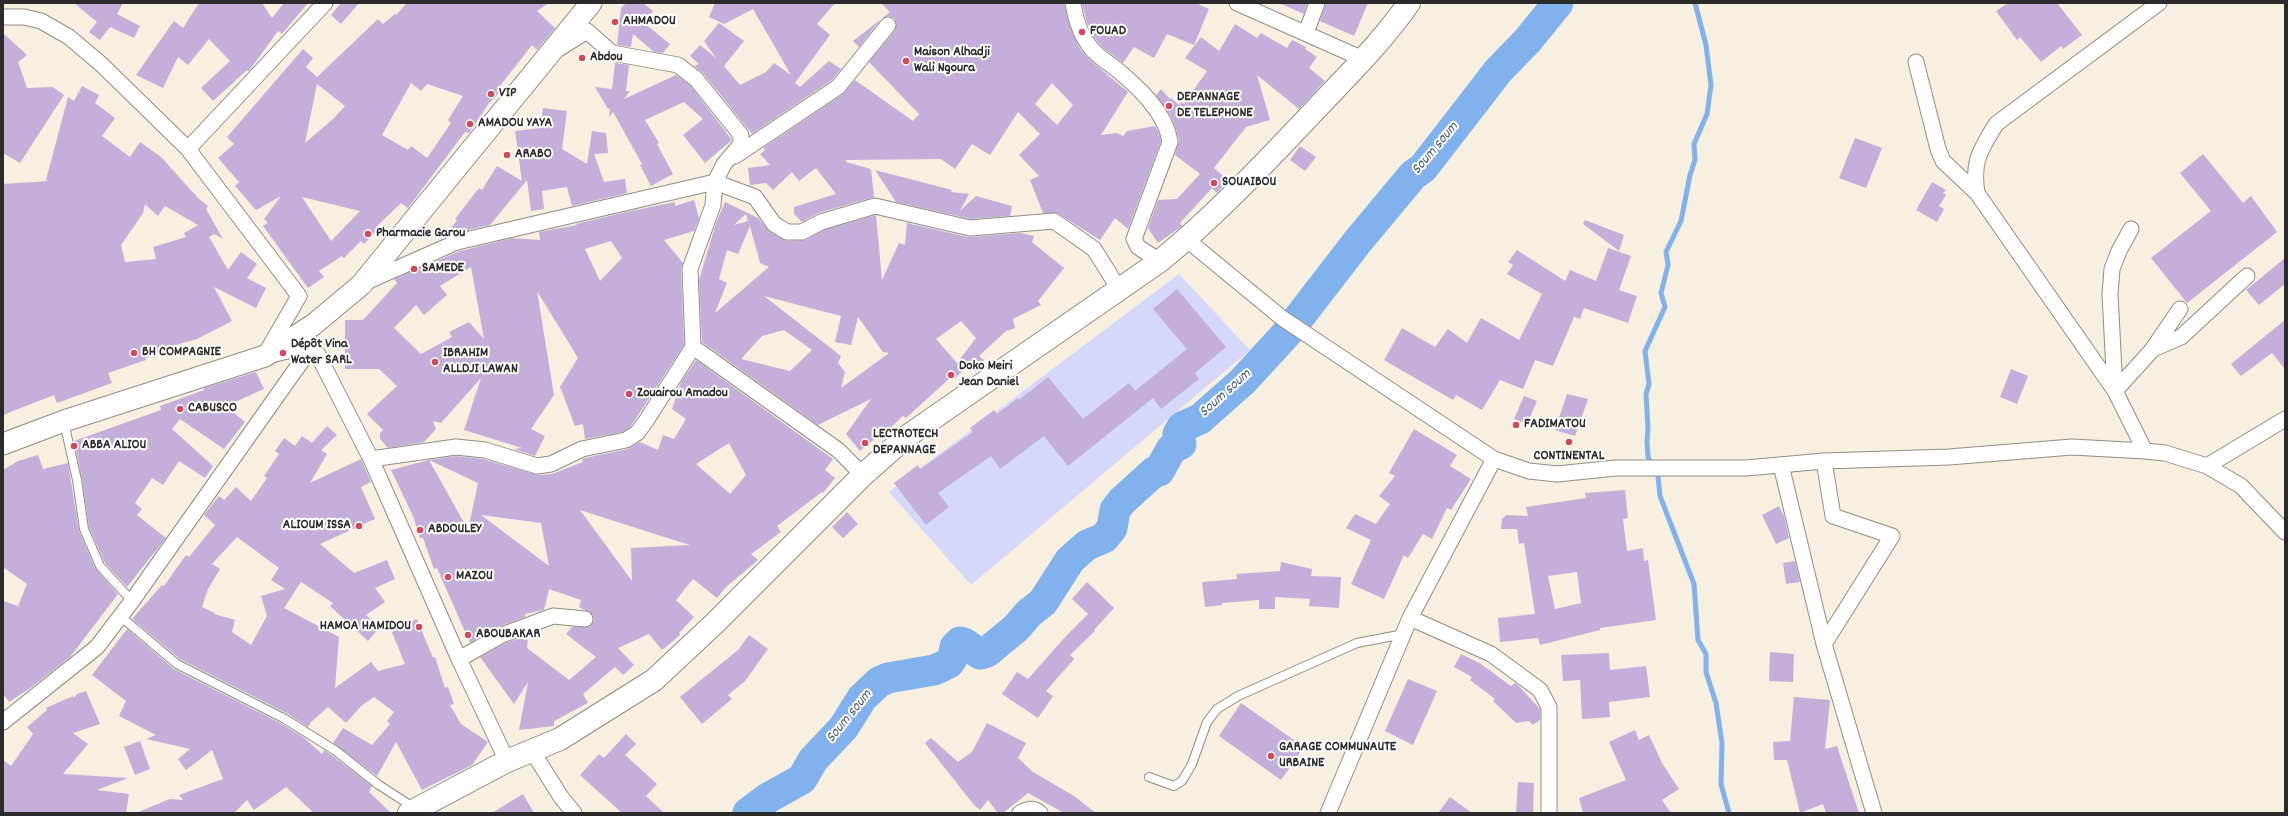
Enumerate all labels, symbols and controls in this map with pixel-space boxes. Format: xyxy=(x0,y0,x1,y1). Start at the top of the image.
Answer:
place label: AHMADOU xyxy=(623,14,676,30)
marker: AHMADOU xyxy=(610,17,620,27)
place label: FOUAD xyxy=(1090,24,1126,40)
marker: FOUAD xyxy=(1077,27,1087,37)
place label: Maison Alhadji Wali Ngoura xyxy=(914,45,990,78)
place label: Abdou xyxy=(590,50,623,66)
marker: Abdou xyxy=(577,53,587,63)
marker: Maison Alhadji Wali Ngoura xyxy=(901,56,911,66)
place label: VIP xyxy=(499,86,516,102)
marker: VIP xyxy=(486,89,496,99)
place label: DEPANNAGE DE TELEPHONE xyxy=(1177,90,1253,122)
marker: DEPANNAGE DE TELEPHONE xyxy=(1164,101,1174,111)
place label: AMADOU YAYA xyxy=(478,116,552,132)
marker: AMADOU YAYA xyxy=(465,119,475,129)
water label: Soum soum xyxy=(1409,119,1463,179)
place label: ARABO xyxy=(515,147,552,163)
marker: ARABO xyxy=(502,150,512,160)
place label: SOUAIBOU xyxy=(1222,175,1276,191)
marker: SOUAIBOU xyxy=(1209,178,1219,188)
place label: Pharmacie Garou xyxy=(376,226,465,242)
marker: Pharmacie Garou xyxy=(363,229,373,239)
place label: SAMEDE xyxy=(422,261,464,277)
marker: SAMEDE xyxy=(409,264,419,274)
place label: Dépôt Vina Water SARL xyxy=(291,337,352,370)
place label: BH COMPAGNIE xyxy=(142,345,221,361)
place label: IBRAHIM ALLDJI LAWAN xyxy=(443,346,518,378)
marker: BH COMPAGNIE xyxy=(129,348,139,358)
marker: Dépôt Vina Water SARL xyxy=(278,348,288,358)
marker: IBRAHIM ALLDJI LAWAN xyxy=(430,357,440,367)
place label: Doko Meiri Jean Daniel xyxy=(959,359,1019,392)
water label: Soum soum xyxy=(1196,366,1256,422)
marker: Doko Meiri Jean Daniel xyxy=(946,370,956,380)
place label: Zouairou Amadou xyxy=(637,386,728,402)
marker: Zouairou Amadou xyxy=(624,389,634,399)
place label: CABUSCO xyxy=(188,401,237,417)
marker: CABUSCO xyxy=(175,404,185,414)
place label: FADIMATOU xyxy=(1524,417,1586,433)
marker: FADIMATOU xyxy=(1511,420,1521,430)
place label: LECTROTECH DEPANNAGE xyxy=(873,427,938,460)
marker: CONTINENTAL xyxy=(1564,437,1574,447)
place label: ABBA ALIOU xyxy=(82,438,146,454)
marker: LECTROTECH DEPANNAGE xyxy=(860,438,870,448)
marker: ABBA ALIOU xyxy=(69,441,79,451)
place label: CONTINENTAL xyxy=(1534,449,1604,465)
place label: ALIOUM ISSA xyxy=(283,518,351,534)
marker: ALIOUM ISSA xyxy=(354,521,364,531)
place label: ABDOULEY xyxy=(428,522,481,538)
marker: ABDOULEY xyxy=(415,525,425,535)
place label: MAZOU xyxy=(456,569,493,585)
marker: MAZOU xyxy=(443,572,453,582)
place label: HAMOA HAMIDOU xyxy=(320,619,411,635)
marker: HAMOA HAMIDOU xyxy=(414,622,424,632)
place label: ABOUBAKAR xyxy=(476,627,540,643)
marker: ABOUBAKAR xyxy=(463,630,473,640)
water label: Soum soum xyxy=(823,687,877,747)
place label: GARAGE COMMUNAUTE URBAINE xyxy=(1279,740,1396,772)
marker: GARAGE COMMUNAUTE URBAINE xyxy=(1266,751,1276,761)

